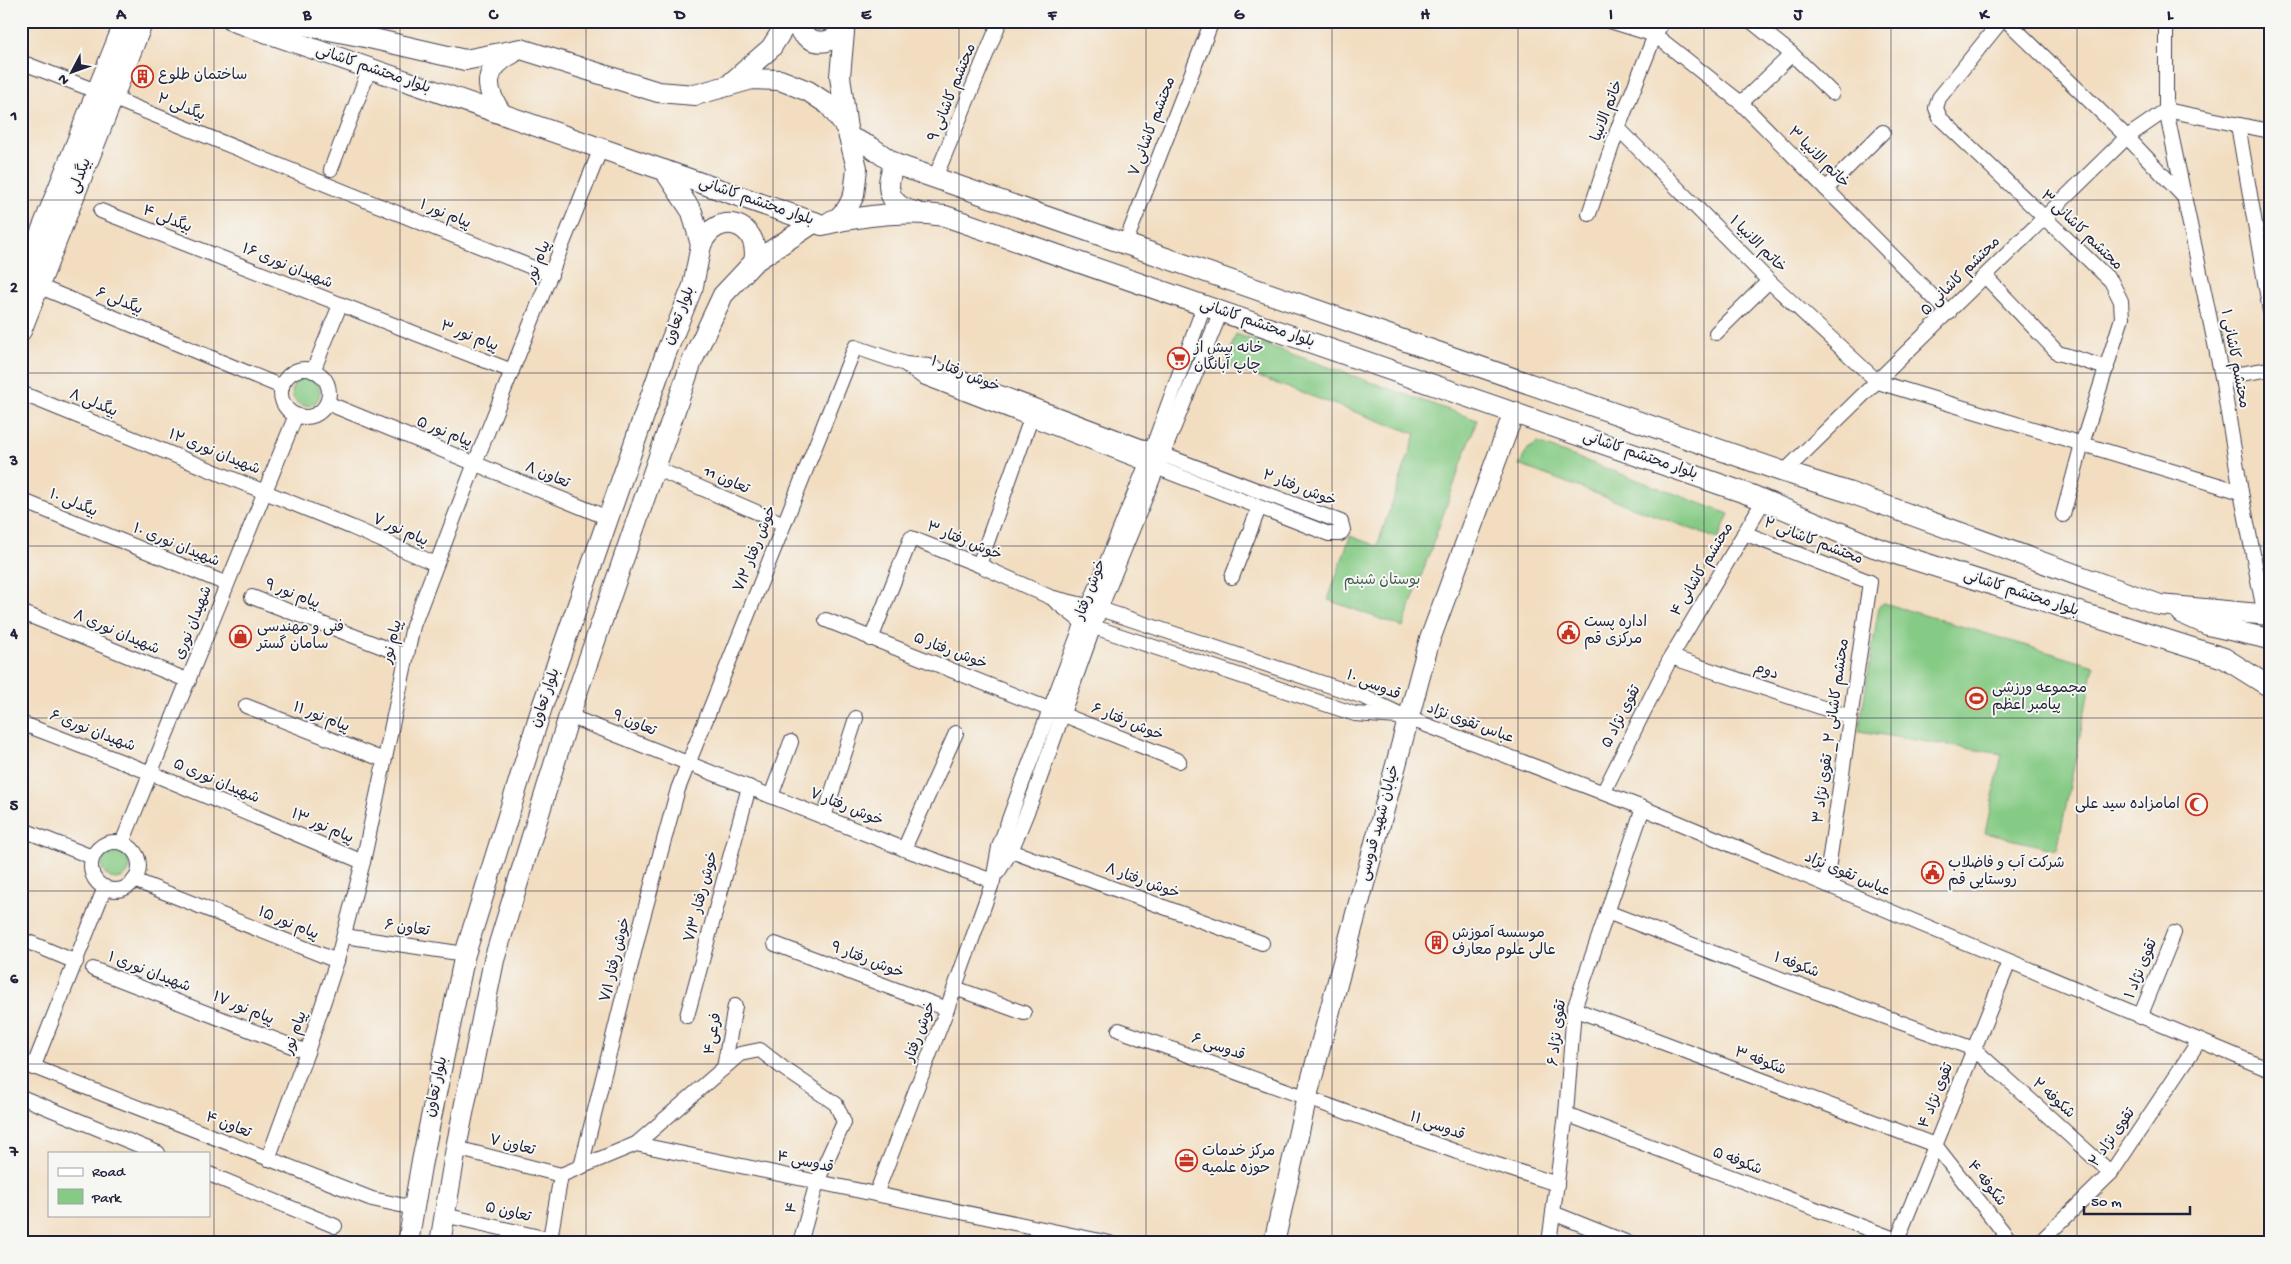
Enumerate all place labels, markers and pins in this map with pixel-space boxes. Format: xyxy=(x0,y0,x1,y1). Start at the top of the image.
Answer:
building icon: ساختمان طلوع xyxy=(130,64,154,88)
place label: ساختمان طلوع xyxy=(158,67,247,85)
place label: خانه پیش از چاپ آبانگان xyxy=(1193,340,1264,375)
supermarket icon: خانه پیش از چاپ آبانگان xyxy=(1166,346,1190,370)
place label: اداره پست مرکزی قم xyxy=(1584,614,1647,650)
place label: فنی و مهندسی سامان گستر xyxy=(255,619,344,654)
public building icon: اداره پست مرکزی قم xyxy=(1556,620,1580,644)
shop icon: فنی و مهندسی سامان گستر xyxy=(229,625,253,649)
place label: مجموعه ورزشی پیامبر اعظم xyxy=(1992,680,2087,716)
sports icon: مجموعه ورزشی پیامبر اعظم xyxy=(1964,686,1988,710)
mosque icon: امامزاده سید علی xyxy=(2184,793,2208,817)
place label: امامزاده سید علی xyxy=(2075,796,2180,814)
place label: شرکت آب و فاضلاب روستایی قم xyxy=(1948,854,2065,891)
public building icon: شرکت آب و فاضلاب روستایی قم xyxy=(1920,861,1944,885)
place label: موسسه آموزش عالی علوم معارف xyxy=(1452,924,1556,961)
building icon: موسسه آموزش عالی علوم معارف xyxy=(1424,931,1448,955)
place label: مرکز خدمات حوزه علمیه xyxy=(1202,1143,1275,1178)
office icon: مرکز خدمات حوزه علمیه xyxy=(1174,1149,1198,1173)

